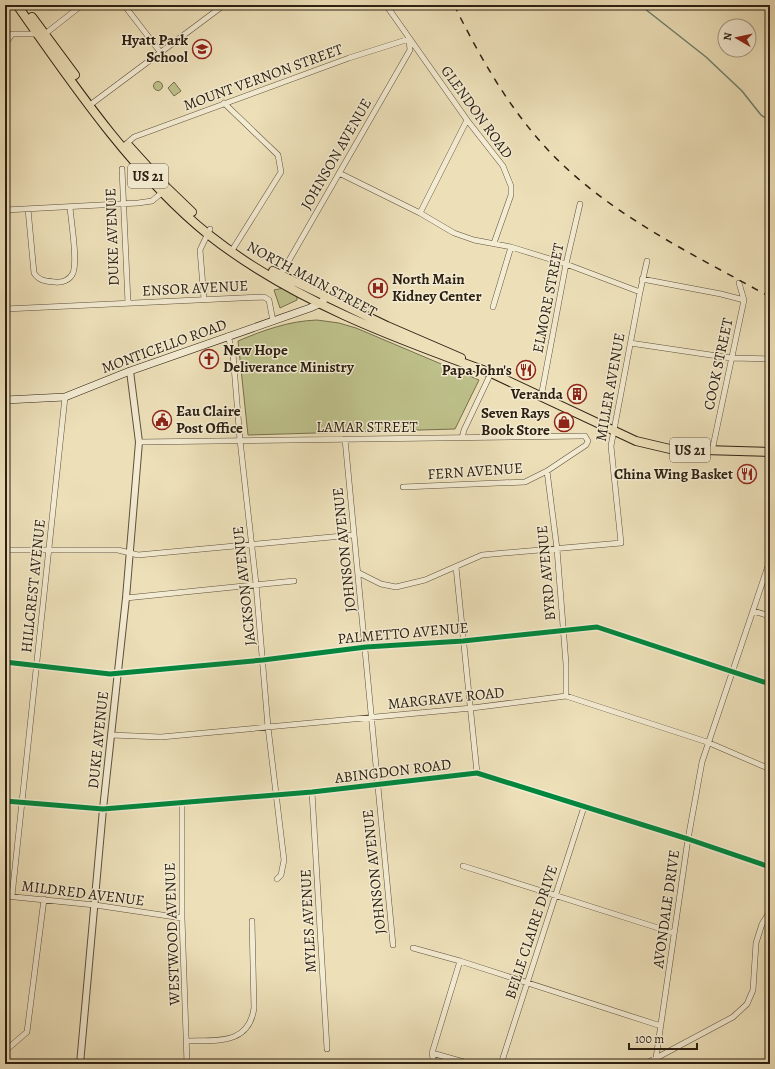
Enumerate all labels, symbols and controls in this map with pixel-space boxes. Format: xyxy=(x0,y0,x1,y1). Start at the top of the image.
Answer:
north arrow xyxy=(717,18,757,58)
place label: Hyatt Park School xyxy=(121,30,188,67)
text: N xyxy=(720,31,736,42)
school or university icon: Hyatt Park School xyxy=(191,38,213,60)
street label: MOUNT VERNON STREET xyxy=(181,39,346,115)
street label: GLENDON ROAD xyxy=(437,62,517,162)
street label: JOHNSON AVENUE xyxy=(296,95,376,213)
road number: US 21 xyxy=(128,164,168,188)
street label: DUKE AVENUE xyxy=(100,188,124,286)
street label: NORTH MAIN STREET xyxy=(243,236,381,322)
street label: ELMORE STREET xyxy=(528,241,569,355)
place label: North Main Kidney Center xyxy=(392,269,482,306)
street label: ENSOR AVENUE xyxy=(141,275,249,301)
hospital icon: North Main Kidney Center xyxy=(367,277,389,299)
street label: MONTICELLO ROAD xyxy=(99,314,229,378)
street label: COOK STREET xyxy=(698,315,738,412)
street label: MILLER AVENUE xyxy=(591,331,629,443)
place label: New Hope Deliverance Ministry xyxy=(223,340,355,377)
church icon: New Hope Deliverance Ministry xyxy=(198,348,220,370)
restaurant icon: Papa John's xyxy=(515,359,537,381)
place label: Papa John's xyxy=(442,360,512,380)
building icon: Veranda xyxy=(566,383,588,405)
place label: Veranda xyxy=(510,384,564,404)
place label: Eau Claire Post Office xyxy=(176,401,243,438)
place label: Seven Rays Book Store xyxy=(481,403,550,440)
public building icon: Eau Claire Post Office xyxy=(151,409,173,431)
shop icon: Seven Rays Book Store xyxy=(553,411,575,433)
street label: LAMAR STREET xyxy=(316,417,419,437)
road number: US 21 xyxy=(670,438,710,462)
street label: FERN AVENUE xyxy=(427,458,523,484)
restaurant icon: China Wing Basket xyxy=(736,463,758,485)
place label: China Wing Basket xyxy=(614,464,733,484)
street label: JOHNSON AVENUE xyxy=(327,487,361,613)
street label: HILLCREST AVENUE xyxy=(16,518,50,654)
street label: BYRD AVENUE xyxy=(532,524,560,622)
street label: JACKSON AVENUE xyxy=(228,525,260,647)
street label: PALMETTO AVENUE xyxy=(337,617,469,649)
street label: MARGRAVE ROAD xyxy=(387,682,505,714)
street label: DUKE AVENUE xyxy=(83,690,113,790)
street label: ABINGDON ROAD xyxy=(333,754,452,788)
street label: JOHNSON AVENUE xyxy=(357,809,391,935)
street label: AVONDALE DRIVE xyxy=(648,848,684,971)
street label: WESTWOOD AVENUE xyxy=(160,862,185,1007)
street label: BELLE CLAIRE DRIVE xyxy=(500,862,562,1002)
street label: MYLES AVENUE xyxy=(295,869,321,973)
street label: MILDRED AVENUE xyxy=(20,876,146,910)
scale bar xyxy=(629,1025,697,1051)
text: 100 m xyxy=(635,1031,664,1047)

